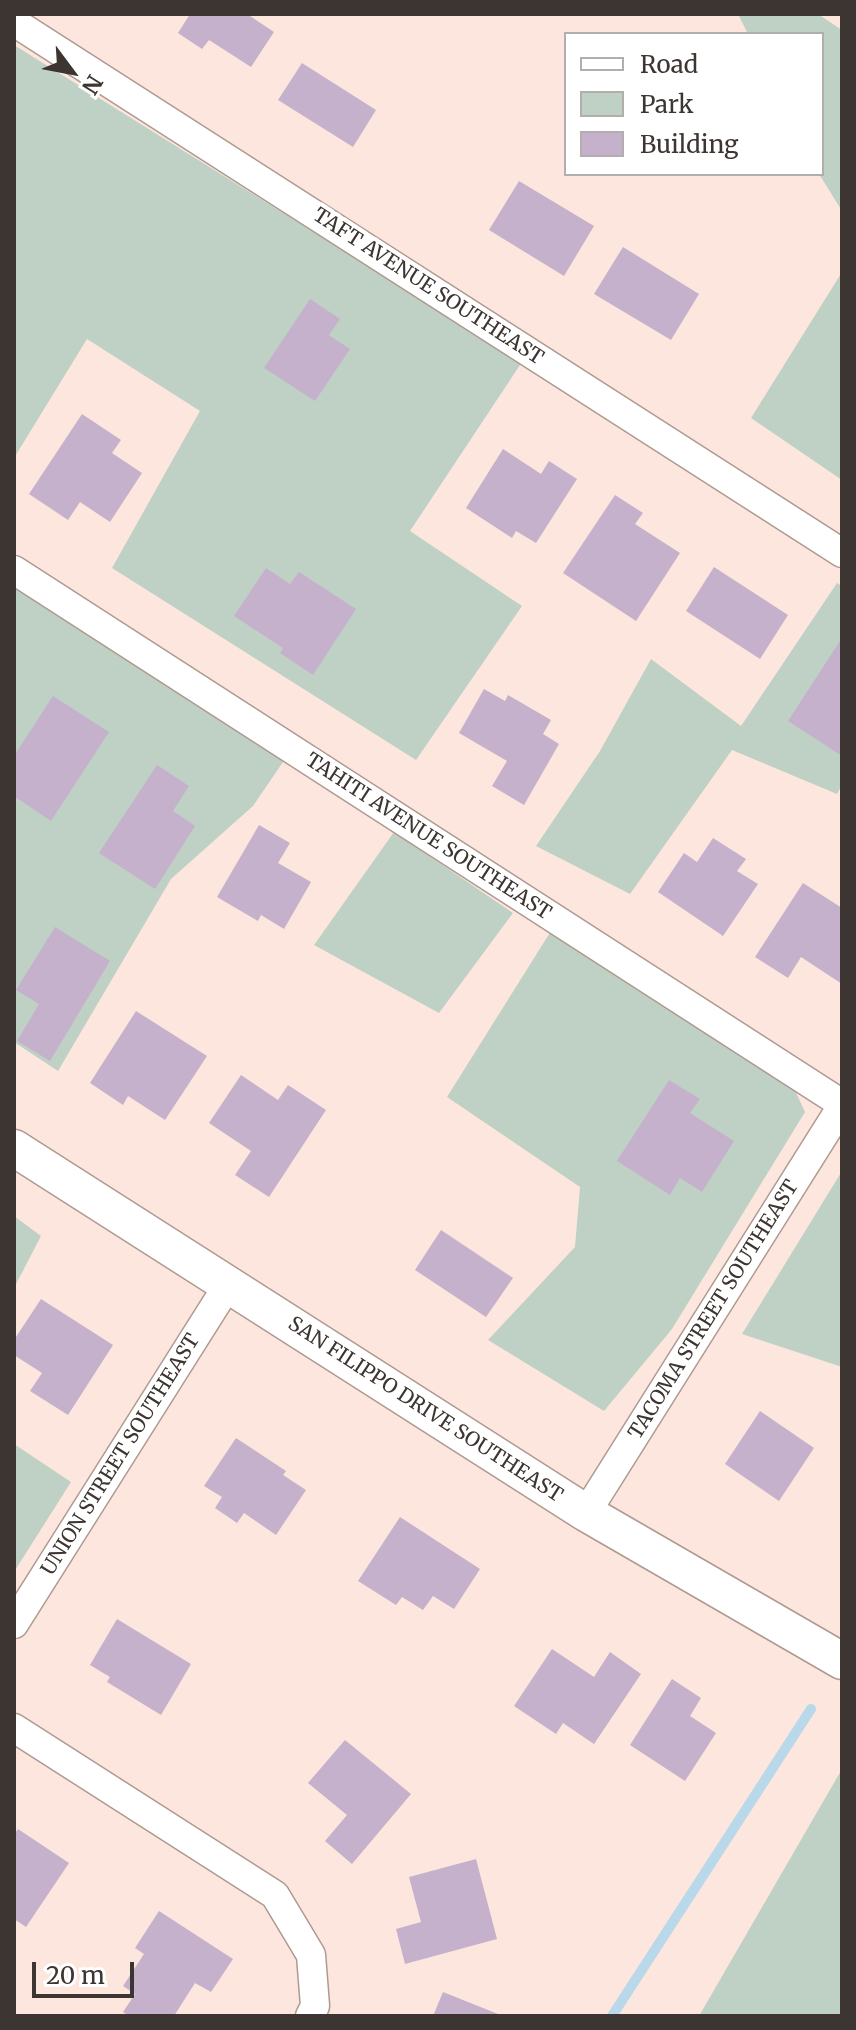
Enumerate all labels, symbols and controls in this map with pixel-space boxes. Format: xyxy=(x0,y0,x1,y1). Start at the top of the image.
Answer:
north arrow xyxy=(32,32,112,112)
legend xyxy=(564,32,824,176)
text: Road xyxy=(640,49,698,80)
text: N xyxy=(76,70,109,100)
text: Park xyxy=(640,89,693,120)
text: Building xyxy=(640,129,739,160)
street label: TAFT AVENUE SOUTHEAST xyxy=(308,203,548,371)
street label: TAHITI AVENUE SOUTHEAST xyxy=(301,749,555,925)
street label: TACOMA STREET SOUTHEAST xyxy=(624,1176,804,1444)
street label: SAN FILIPPO DRIVE SOUTHEAST xyxy=(283,1312,567,1508)
street label: UNION STREET SOUTHEAST xyxy=(37,1330,205,1580)
scale bar xyxy=(36,1946,138,1996)
text: 20 m xyxy=(46,1960,105,1991)

